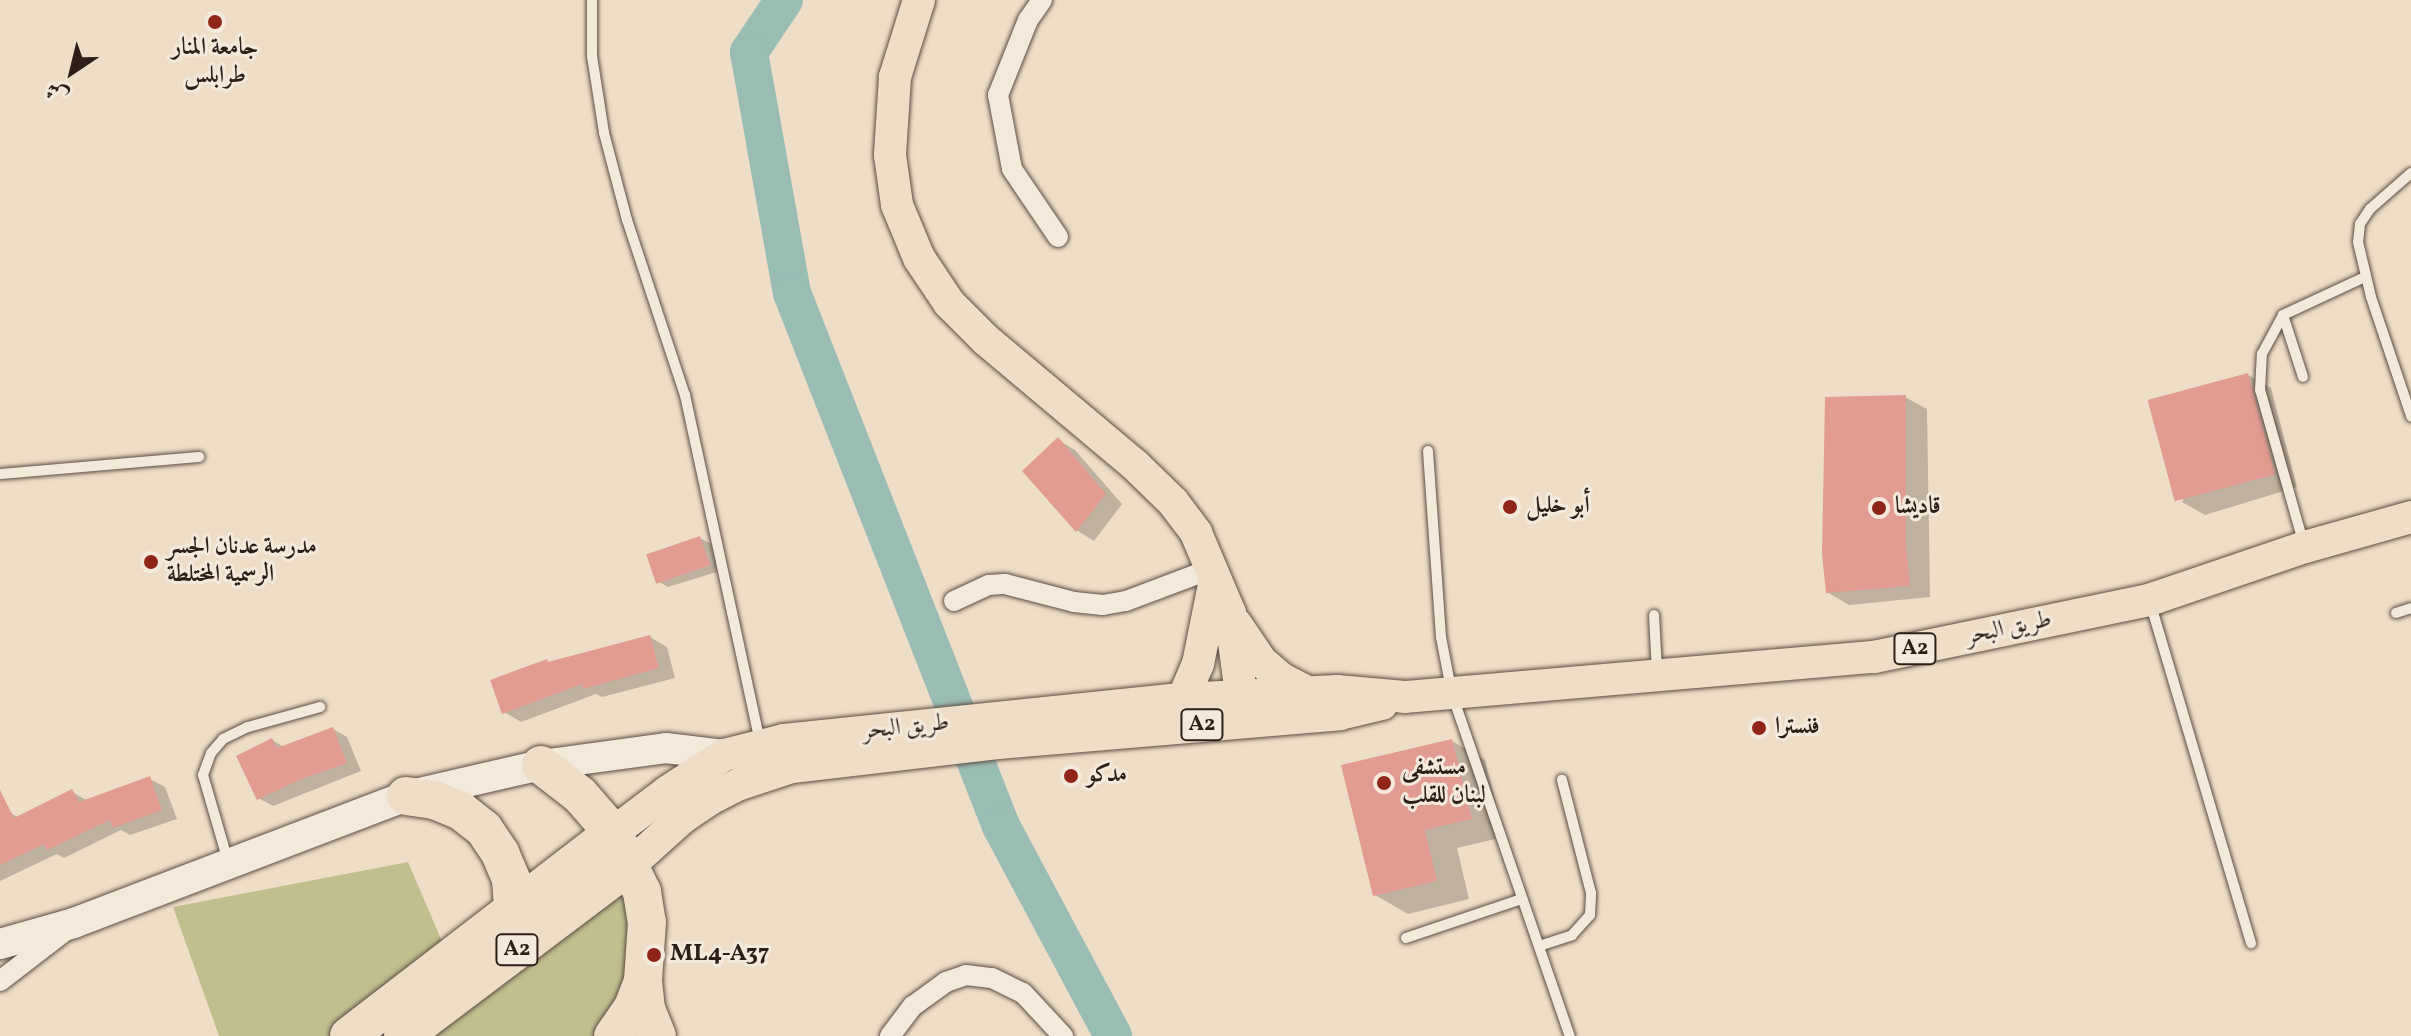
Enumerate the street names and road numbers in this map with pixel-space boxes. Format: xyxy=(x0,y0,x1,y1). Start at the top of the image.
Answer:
street label: طريق البحر xyxy=(1964,606,2054,652)
road number: A2 xyxy=(1893,631,1937,667)
road number: A2 xyxy=(1180,707,1224,743)
street label: طريق البحر xyxy=(861,709,951,747)
road number: A2 xyxy=(495,932,539,968)

